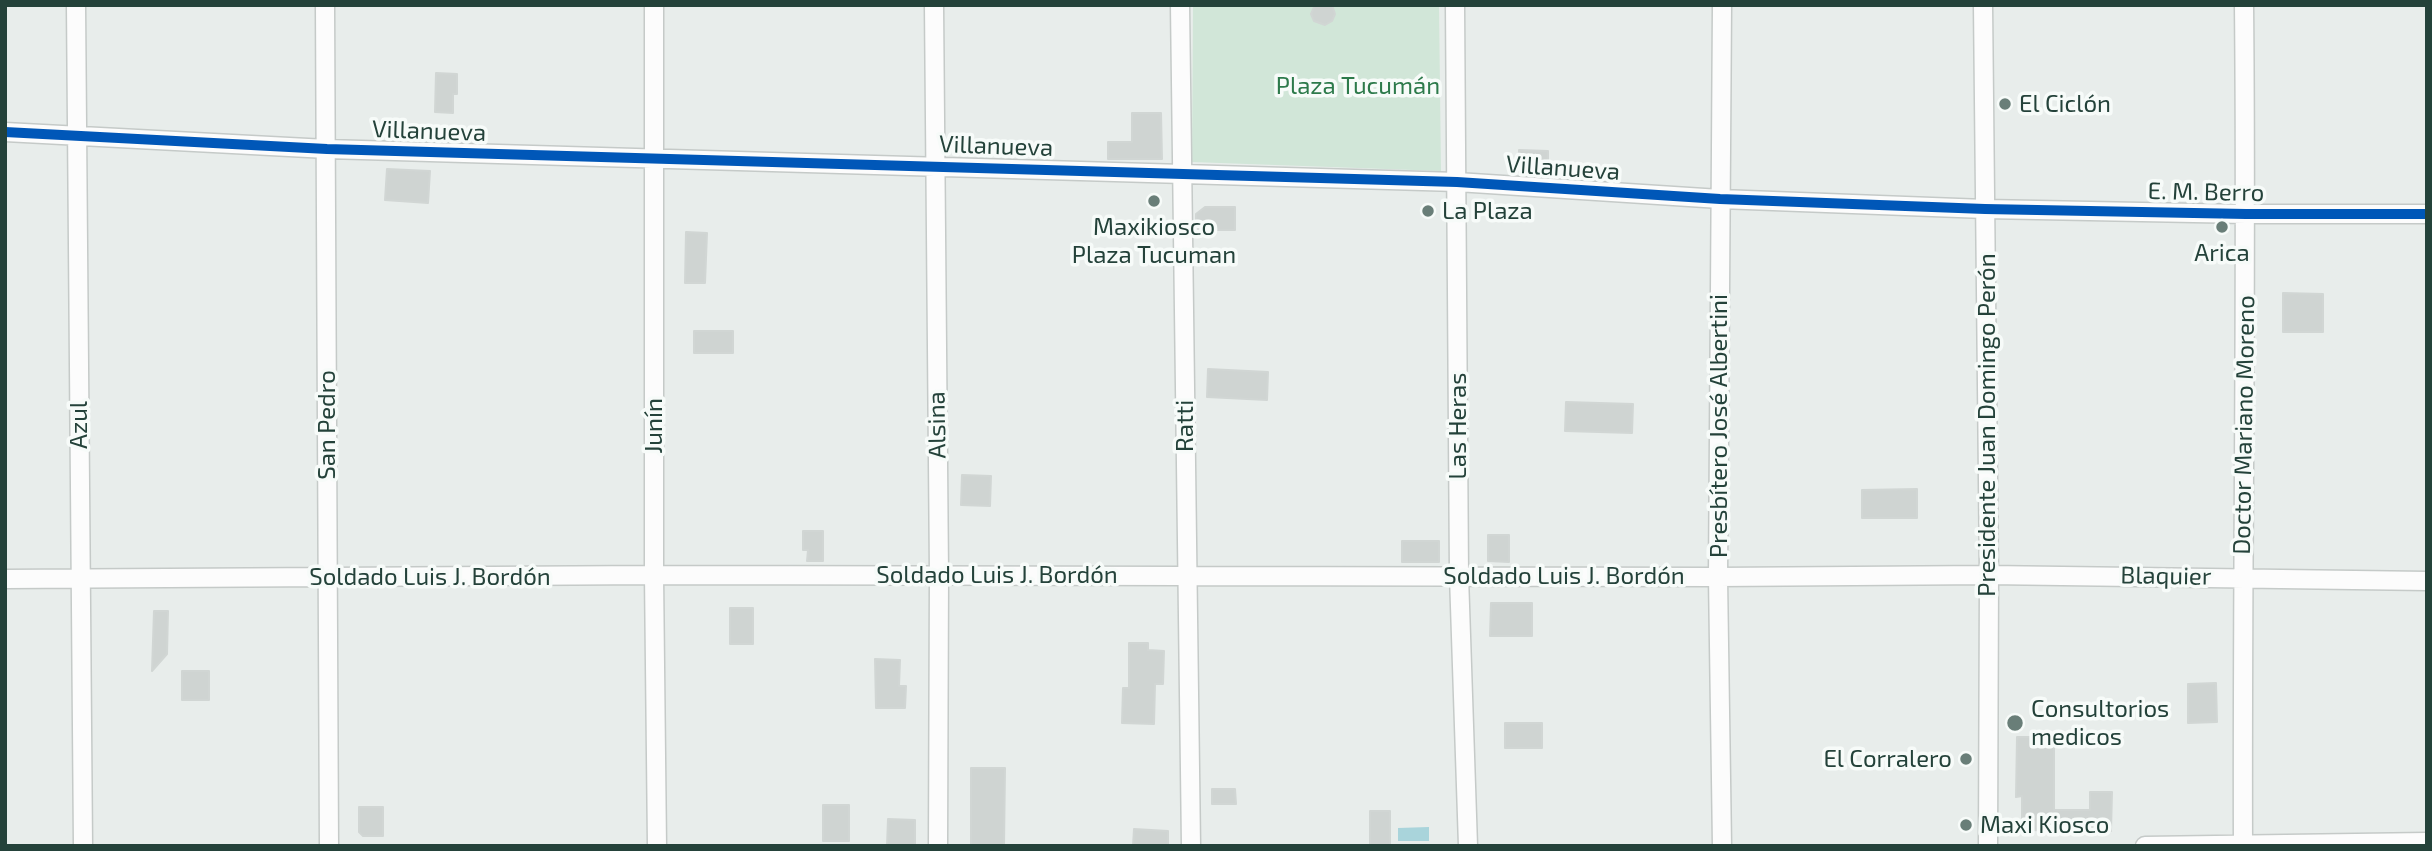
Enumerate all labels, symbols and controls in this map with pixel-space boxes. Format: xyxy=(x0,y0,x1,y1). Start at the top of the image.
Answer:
park label: Plaza Tucumán xyxy=(1276,72,1440,100)
place label: El Ciclón xyxy=(2019,90,2111,118)
marker: El Ciclón xyxy=(1997,96,2013,112)
street label: Villanueva xyxy=(371,115,487,147)
street label: Villanueva xyxy=(938,130,1054,162)
street label: Villanueva xyxy=(1505,150,1621,186)
street label: E. M. Berro xyxy=(2147,177,2265,207)
marker: Maxikiosco Plaza Tucuman xyxy=(1146,193,1162,209)
place label: La Plaza xyxy=(1442,197,1533,225)
marker: La Plaza xyxy=(1420,203,1436,219)
place label: Maxikiosco Plaza Tucuman xyxy=(1072,213,1236,269)
marker: Arica xyxy=(2214,219,2230,235)
place label: Arica xyxy=(2194,239,2250,267)
street label: Presidente Juan Domingo Perón xyxy=(1973,253,2001,597)
street label: Presbítero José Albertini xyxy=(1705,294,1733,558)
street label: Doctor Mariano Moreno xyxy=(2227,295,2261,555)
street label: San Pedro xyxy=(313,370,341,480)
street label: Las Heras xyxy=(1444,373,1472,479)
street label: Alsina xyxy=(922,391,952,459)
street label: Junín xyxy=(640,398,668,454)
street label: Ratti xyxy=(1171,400,1199,452)
street label: Azul xyxy=(65,401,93,449)
street label: Soldado Luis J. Bordón xyxy=(876,561,1118,589)
street label: Blaquier xyxy=(2120,561,2212,591)
street label: Soldado Luis J. Bordón xyxy=(1443,562,1685,590)
street label: Soldado Luis J. Bordón xyxy=(309,563,551,591)
place label: Consultorios medicos xyxy=(2031,695,2169,751)
marker: Consultorios medicos xyxy=(2005,713,2025,733)
place label: El Corralero xyxy=(1823,745,1952,773)
marker: El Corralero xyxy=(1958,751,1974,767)
place label: Maxi Kiosco xyxy=(1980,811,2109,839)
marker: Maxi Kiosco xyxy=(1958,817,1974,833)

